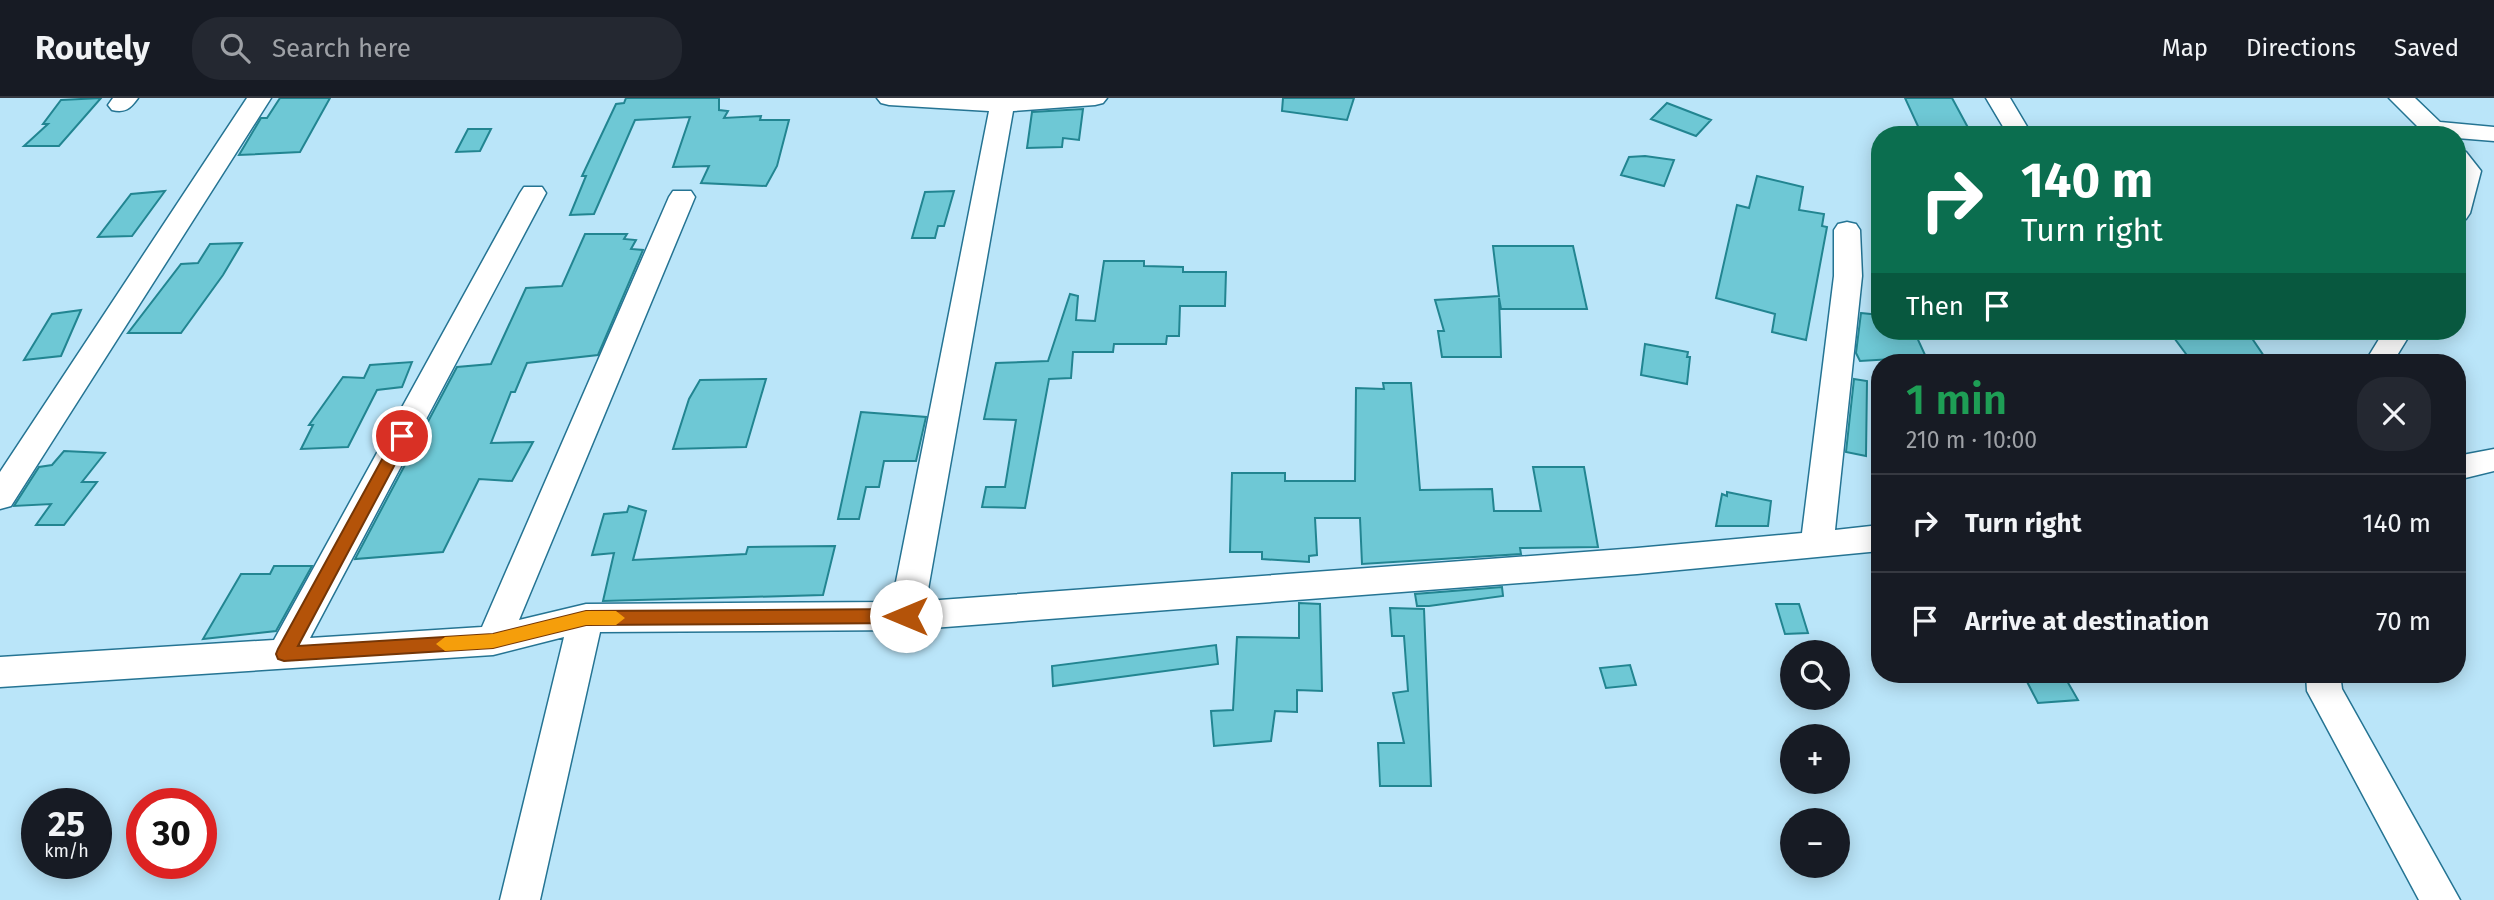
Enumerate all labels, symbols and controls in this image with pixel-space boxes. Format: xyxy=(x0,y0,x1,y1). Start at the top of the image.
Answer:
search box xyxy=(192,17,682,80)
text: Routely xyxy=(35,28,150,68)
icon: search xyxy=(216,29,254,67)
text: Search here xyxy=(272,33,411,64)
text: Map xyxy=(2162,34,2208,62)
text: Directions xyxy=(2246,34,2356,62)
text: Saved xyxy=(2394,34,2459,62)
text: 140 m xyxy=(2021,151,2153,210)
icon: right xyxy=(1906,154,1997,245)
text: Turn right xyxy=(2021,211,2163,249)
icon: arrive xyxy=(1978,287,2016,325)
text: Then xyxy=(1906,291,1964,322)
text: 1 min xyxy=(1906,375,2007,425)
button: close xyxy=(2357,377,2431,451)
pin xyxy=(372,406,432,466)
icon: arrive xyxy=(383,417,421,455)
text: 210 m · 10:00 xyxy=(1906,426,2037,454)
icon: right xyxy=(1906,504,1944,542)
text: Turn right xyxy=(1965,508,2082,539)
text: 140 m xyxy=(2362,508,2431,539)
position arrow xyxy=(869,579,943,653)
icon: arrive xyxy=(1906,602,1944,640)
text: Arrive at destination xyxy=(1965,606,2209,637)
text: 70 m xyxy=(2376,606,2431,637)
map controls xyxy=(1780,640,1850,878)
button: search xyxy=(1780,640,1850,710)
button: + xyxy=(1780,724,1850,794)
speed limit sign: 30 xyxy=(126,788,217,879)
text: 25 xyxy=(48,803,85,845)
button: − xyxy=(1780,808,1850,878)
text: km/h xyxy=(44,840,89,862)

